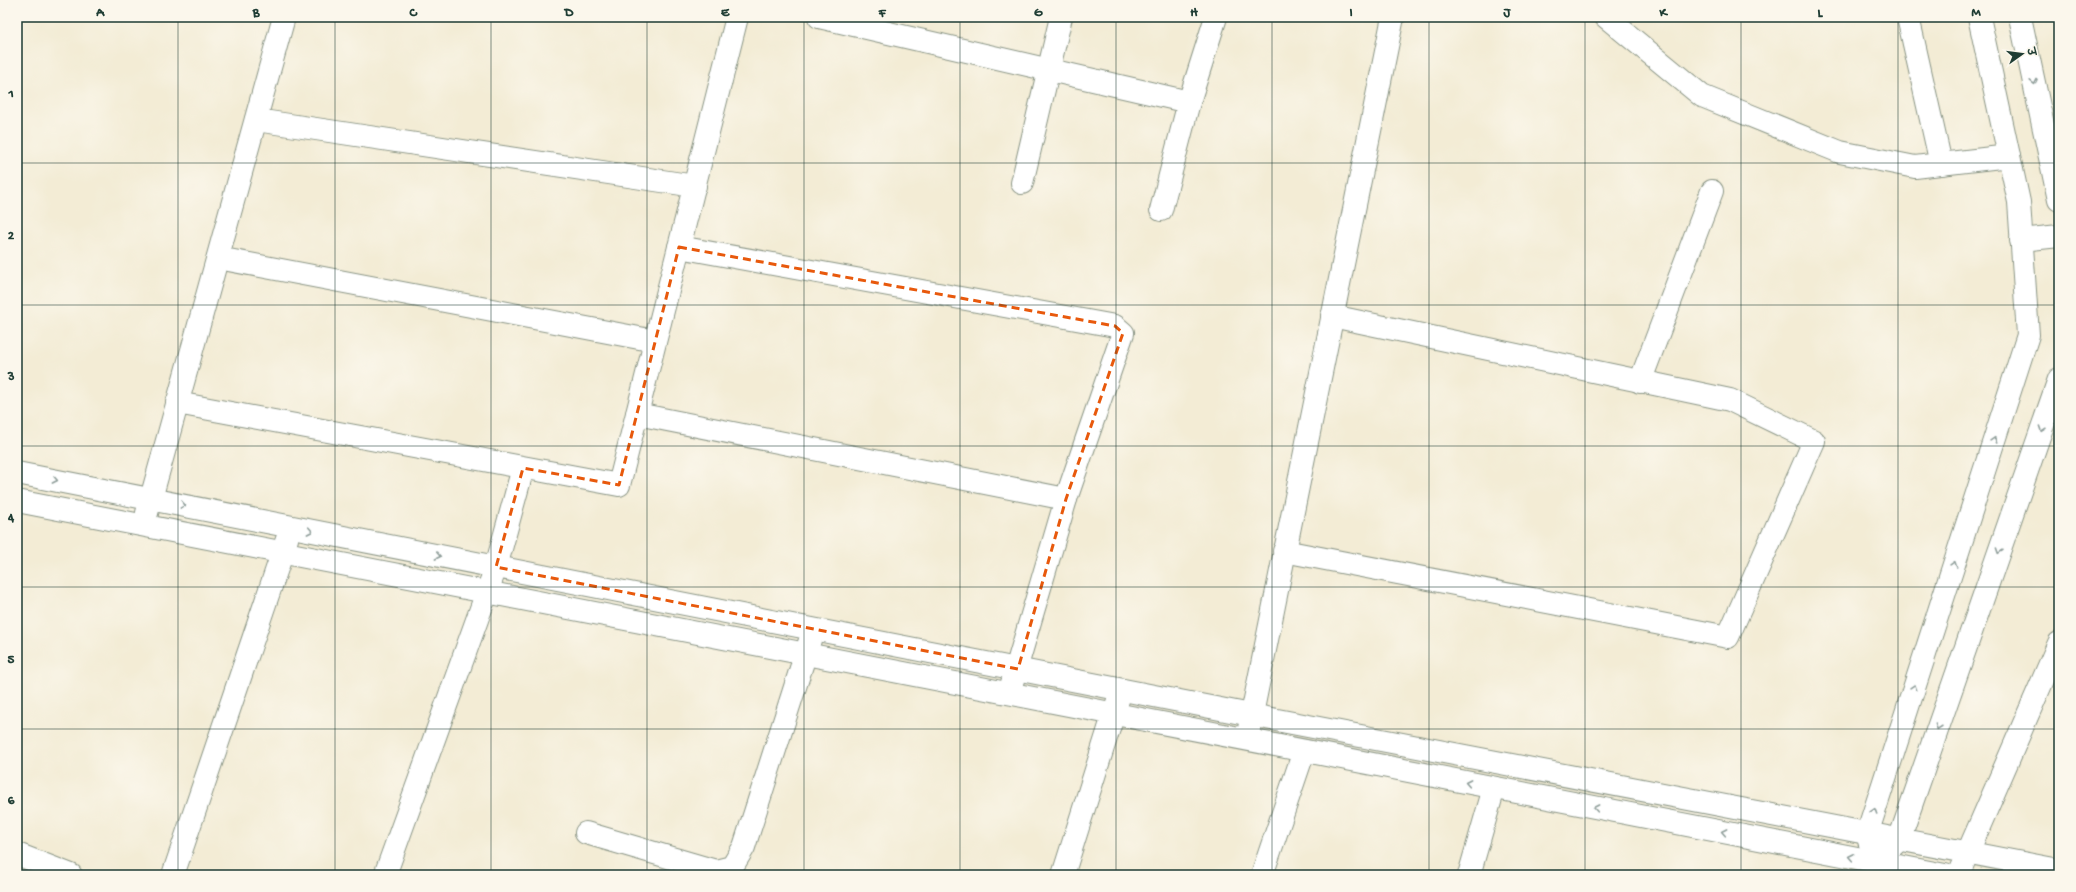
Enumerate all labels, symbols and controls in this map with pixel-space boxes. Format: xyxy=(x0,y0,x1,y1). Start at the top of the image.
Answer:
text: A xyxy=(95,6,105,21)
text: B xyxy=(252,6,261,21)
text: C xyxy=(408,6,418,21)
text: D xyxy=(564,6,574,21)
text: E xyxy=(721,6,730,21)
text: F xyxy=(878,6,887,21)
text: G xyxy=(1034,6,1043,21)
text: H xyxy=(1190,6,1198,21)
text: I xyxy=(1349,6,1353,21)
text: J xyxy=(1503,6,1512,21)
text: K xyxy=(1658,6,1668,21)
text: L xyxy=(1818,6,1824,21)
text: M xyxy=(1971,6,1981,21)
north arrow xyxy=(2002,34,2042,74)
text: उ xyxy=(2023,46,2038,59)
one-way arrow xyxy=(2029,79,2037,86)
text: 1 xyxy=(7,87,14,102)
text: 2 xyxy=(8,229,15,244)
text: 3 xyxy=(7,370,15,385)
one-way arrow xyxy=(2038,425,2046,432)
one-way arrow xyxy=(1989,437,1998,444)
one-way arrow xyxy=(52,476,58,484)
one-way arrow xyxy=(180,501,186,509)
text: 4 xyxy=(7,511,15,526)
one-way arrow xyxy=(307,526,314,534)
one-way arrow xyxy=(1995,548,2004,555)
one-way arrow xyxy=(435,551,441,559)
one-way arrow xyxy=(1949,560,1958,567)
text: 5 xyxy=(8,653,15,668)
one-way arrow xyxy=(1909,684,1918,691)
one-way arrow xyxy=(1935,724,1943,731)
one-way arrow xyxy=(1465,780,1471,788)
text: 6 xyxy=(8,794,15,809)
one-way arrow xyxy=(1593,804,1599,813)
one-way arrow xyxy=(1869,808,1878,815)
one-way arrow xyxy=(1720,829,1727,837)
one-way arrow xyxy=(1848,853,1854,862)

